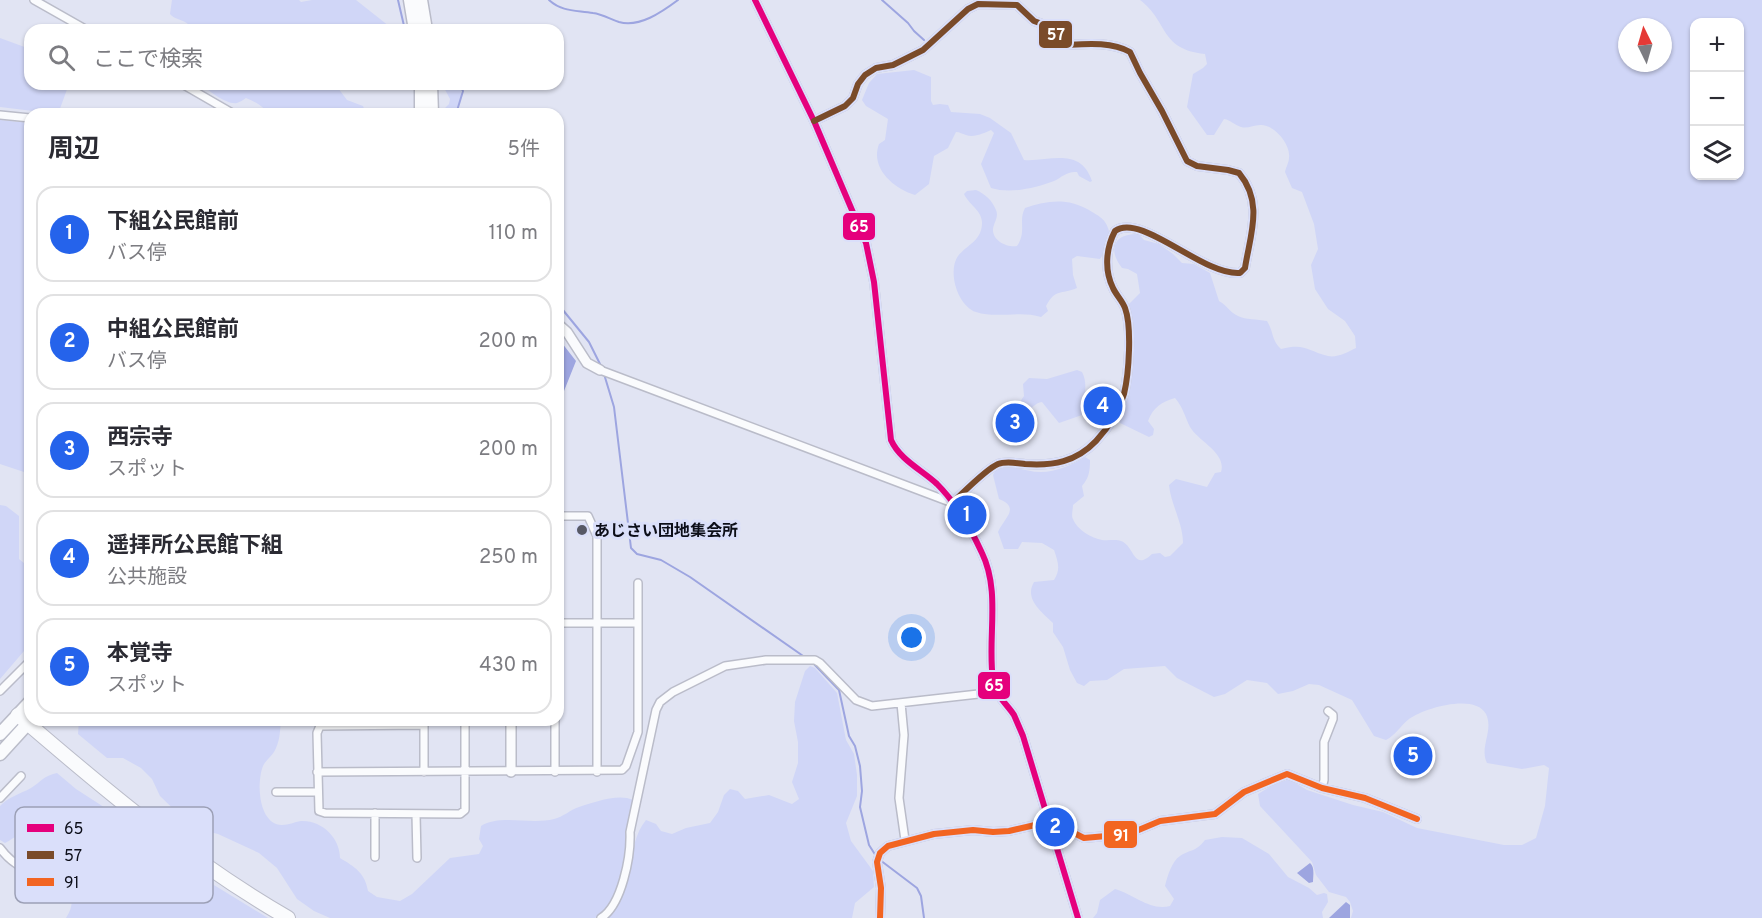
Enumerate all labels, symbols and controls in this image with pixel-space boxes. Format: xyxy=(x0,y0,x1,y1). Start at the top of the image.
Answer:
north arrow xyxy=(1618,18,1672,72)
map controls xyxy=(1690,18,1744,180)
button: + xyxy=(1690,18,1744,72)
line badge: 57 xyxy=(1038,20,1073,49)
search box xyxy=(24,24,564,90)
text: 57 xyxy=(1047,26,1065,46)
icon: search xyxy=(45,41,78,74)
text: ここで検索 xyxy=(93,47,203,74)
button: − xyxy=(1690,72,1744,126)
button: layers xyxy=(1690,126,1744,180)
text: 周辺 xyxy=(48,134,100,167)
text: 5件 xyxy=(508,137,540,163)
text: 下組公民館前 xyxy=(107,209,239,236)
line badge: 65 xyxy=(842,212,876,241)
text: 65 xyxy=(849,218,869,238)
text: 1 xyxy=(66,221,74,247)
text: 110 m xyxy=(489,221,538,247)
text: バス停 xyxy=(107,241,167,267)
text: 中組公民館前 xyxy=(107,317,239,344)
text: 2 xyxy=(63,329,76,355)
text: 200 m xyxy=(479,329,538,355)
text: バス停 xyxy=(107,349,167,375)
pin: 4 xyxy=(1084,384,1122,428)
pin: 3 xyxy=(996,400,1034,446)
text: 西宗寺 xyxy=(107,425,173,452)
text: 3 xyxy=(64,437,76,463)
text: 200 m xyxy=(479,437,538,463)
text: スポット xyxy=(107,457,187,483)
pin: 1 xyxy=(948,492,986,538)
place label: あじさい団地集会所 xyxy=(594,522,738,542)
marker: あじさい団地集会所 xyxy=(575,523,589,537)
text: 遥拝所公民館下組 xyxy=(107,533,283,560)
text: 4 xyxy=(63,545,76,571)
text: 250 m xyxy=(479,545,538,571)
text: 公共施設 xyxy=(107,565,187,591)
your location xyxy=(897,623,926,652)
text: 本覚寺 xyxy=(107,641,173,668)
text: 5 xyxy=(63,653,76,679)
text: 430 m xyxy=(479,653,538,679)
line badge: 65 xyxy=(977,671,1011,700)
text: スポット xyxy=(107,673,187,699)
text: 65 xyxy=(984,677,1004,697)
pin: 5 xyxy=(1394,734,1432,778)
pin: 2 xyxy=(1036,804,1074,850)
legend xyxy=(15,807,213,903)
text: 65 xyxy=(64,820,84,840)
line badge: 91 xyxy=(1103,820,1138,849)
text: 91 xyxy=(1113,827,1129,847)
text: 57 xyxy=(64,847,82,867)
text: 91 xyxy=(64,874,80,894)

